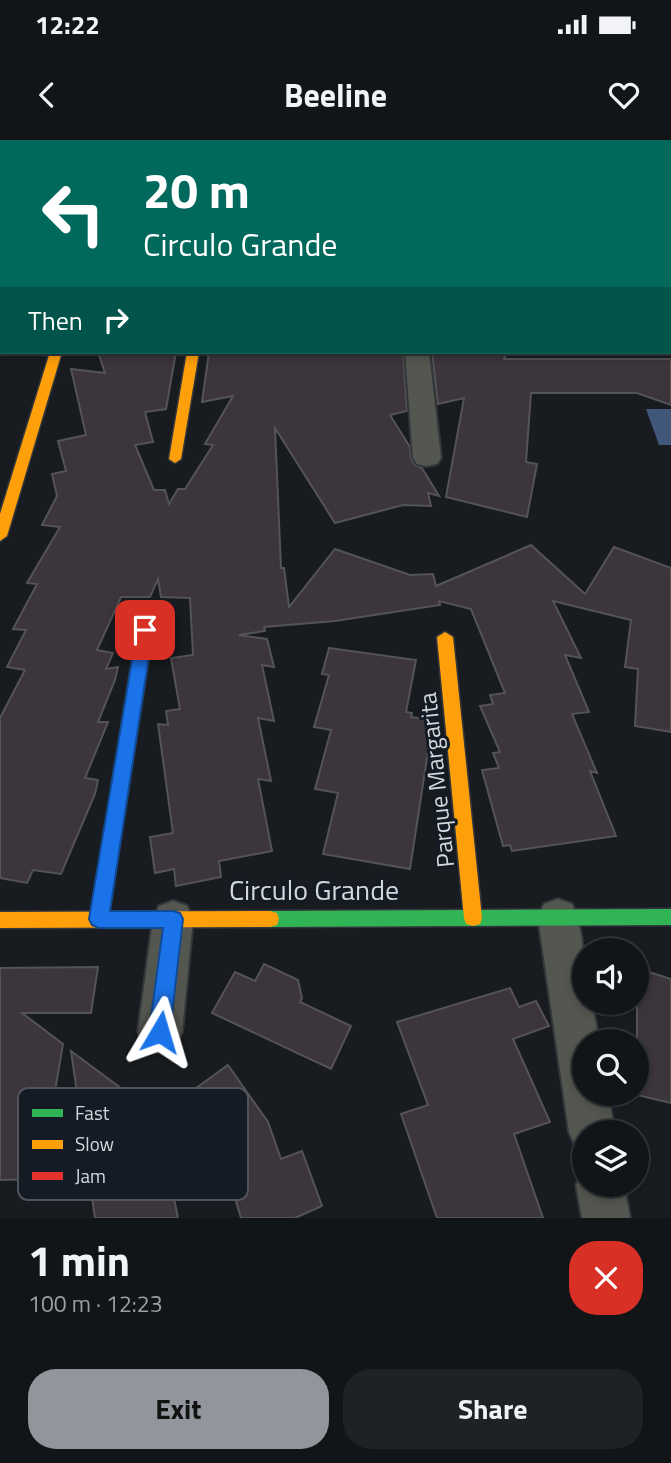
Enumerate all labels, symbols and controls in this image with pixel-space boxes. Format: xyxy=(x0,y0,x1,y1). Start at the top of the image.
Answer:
text: 12:22 xyxy=(35,5,100,44)
text: Beeline xyxy=(284,71,387,119)
icon: back xyxy=(28,76,66,114)
icon: heart xyxy=(605,76,643,114)
text: 20 m xyxy=(143,152,250,227)
icon: left xyxy=(28,168,119,259)
text: Circulo Grande xyxy=(143,220,338,268)
text: Then xyxy=(28,301,83,340)
icon: right xyxy=(97,301,135,339)
pin xyxy=(115,600,175,660)
icon: arrive xyxy=(126,611,164,649)
street label: Parque Margarita xyxy=(409,691,463,869)
street label: Circulo Grande xyxy=(229,868,399,911)
map controls xyxy=(572,938,649,1197)
button: sound xyxy=(572,938,649,1015)
position arrow xyxy=(123,995,197,1069)
button: search xyxy=(572,1029,649,1106)
legend xyxy=(18,1088,248,1200)
text: Fast xyxy=(75,1098,110,1127)
button: layers xyxy=(572,1120,649,1197)
text: Slow xyxy=(75,1129,114,1158)
text: Jam xyxy=(75,1161,106,1190)
text: 1 min xyxy=(28,1228,130,1292)
button: close xyxy=(569,1241,643,1315)
text: 100 m · 12:23 xyxy=(28,1286,163,1321)
button: Exit xyxy=(28,1369,329,1449)
button: Share xyxy=(343,1369,643,1449)

